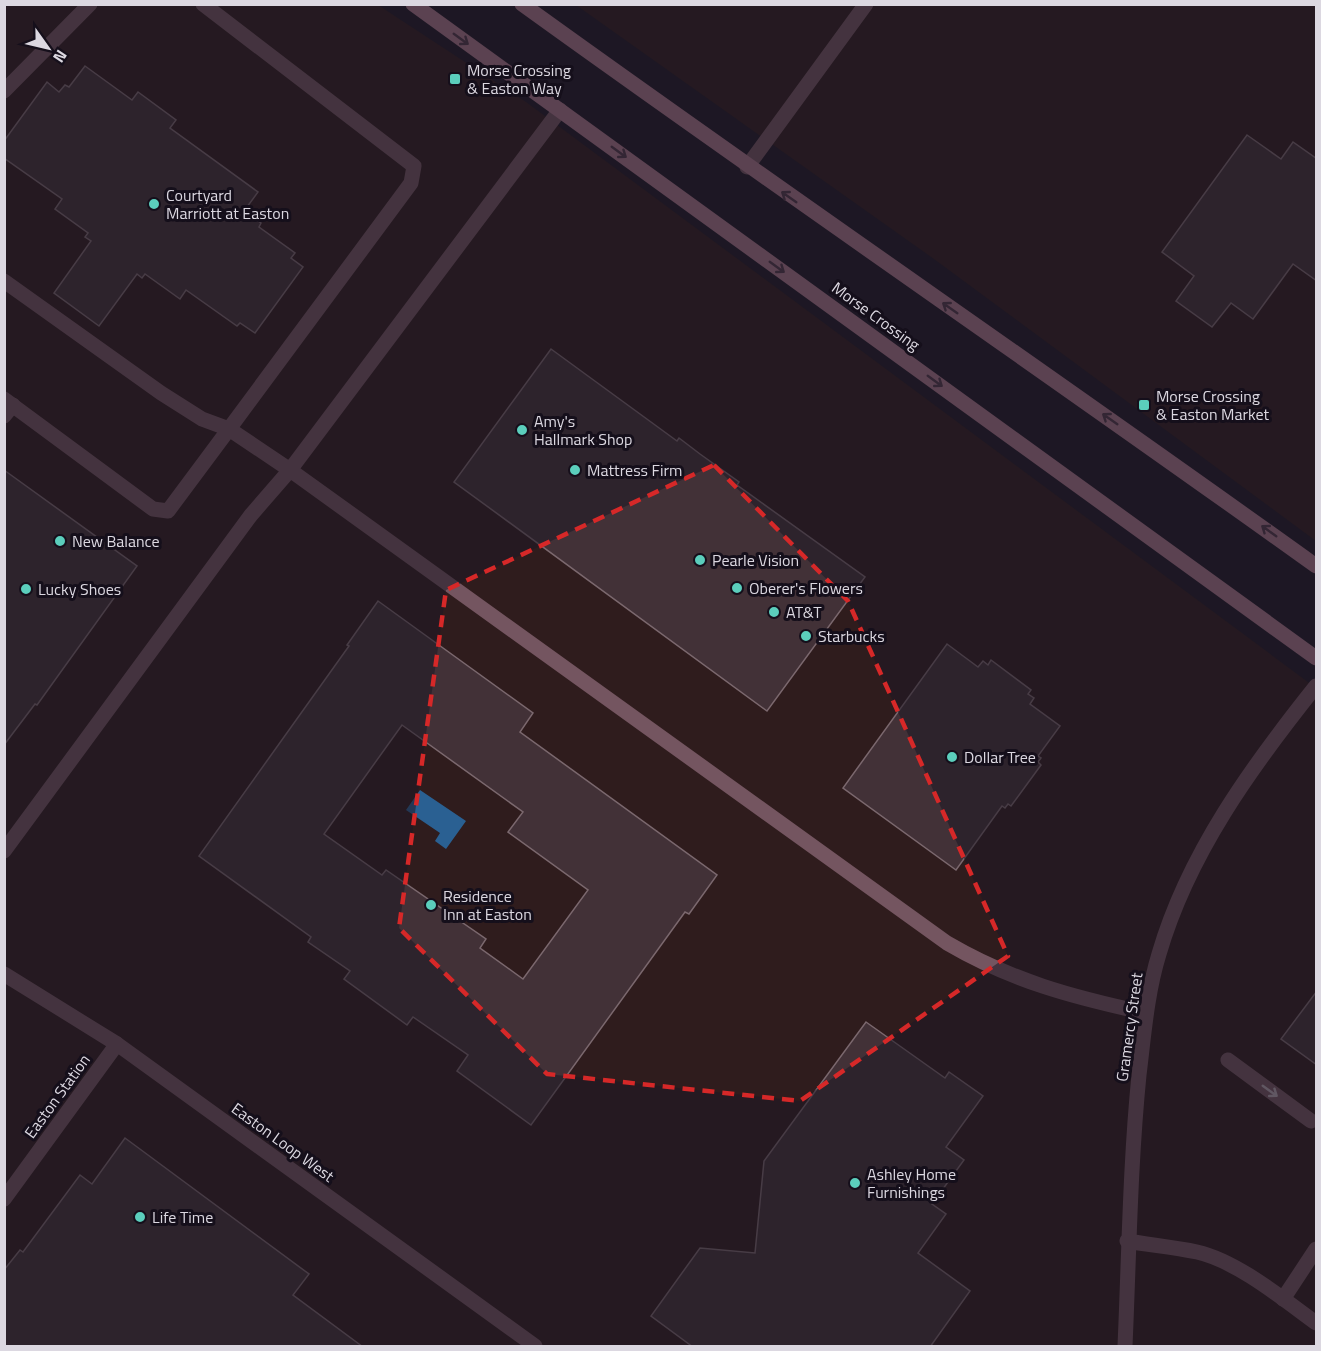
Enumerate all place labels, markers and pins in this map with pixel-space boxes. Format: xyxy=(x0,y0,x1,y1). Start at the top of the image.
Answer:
place label: Morse Crossing & Easton Way xyxy=(467,58,571,100)
marker: Morse Crossing & Easton Way xyxy=(448,72,462,86)
place label: Courtyard Marriott at Easton xyxy=(166,183,289,225)
marker: Courtyard Marriott at Easton xyxy=(147,197,161,211)
place label: Morse Crossing & Easton Market xyxy=(1156,384,1269,426)
marker: Morse Crossing & Easton Market xyxy=(1137,398,1151,412)
place label: Amy's Hallmark Shop xyxy=(534,409,632,451)
marker: Amy's Hallmark Shop xyxy=(515,423,529,437)
place label: Mattress Firm xyxy=(587,458,682,482)
marker: Mattress Firm xyxy=(568,463,582,477)
place label: New Balance xyxy=(72,529,160,553)
marker: New Balance xyxy=(53,534,67,548)
place label: Pearle Vision xyxy=(712,548,799,572)
marker: Pearle Vision xyxy=(693,553,707,567)
place label: Oberer's Flowers xyxy=(749,576,863,600)
place label: Lucky Shoes xyxy=(38,577,121,601)
marker: Oberer's Flowers xyxy=(730,581,744,595)
marker: Lucky Shoes xyxy=(19,582,33,596)
place label: AT&T xyxy=(786,600,822,624)
marker: AT&T xyxy=(767,605,781,619)
place label: Starbucks xyxy=(818,624,885,648)
marker: Starbucks xyxy=(799,629,813,643)
place label: Dollar Tree xyxy=(964,745,1036,769)
marker: Dollar Tree xyxy=(945,750,959,764)
place label: Residence Inn at Easton xyxy=(443,884,532,926)
marker: Residence Inn at Easton xyxy=(424,898,438,912)
place label: Ashley Home Furnishings xyxy=(867,1162,956,1204)
marker: Ashley Home Furnishings xyxy=(848,1176,862,1190)
place label: Life Time xyxy=(152,1205,213,1229)
marker: Life Time xyxy=(133,1210,147,1224)

